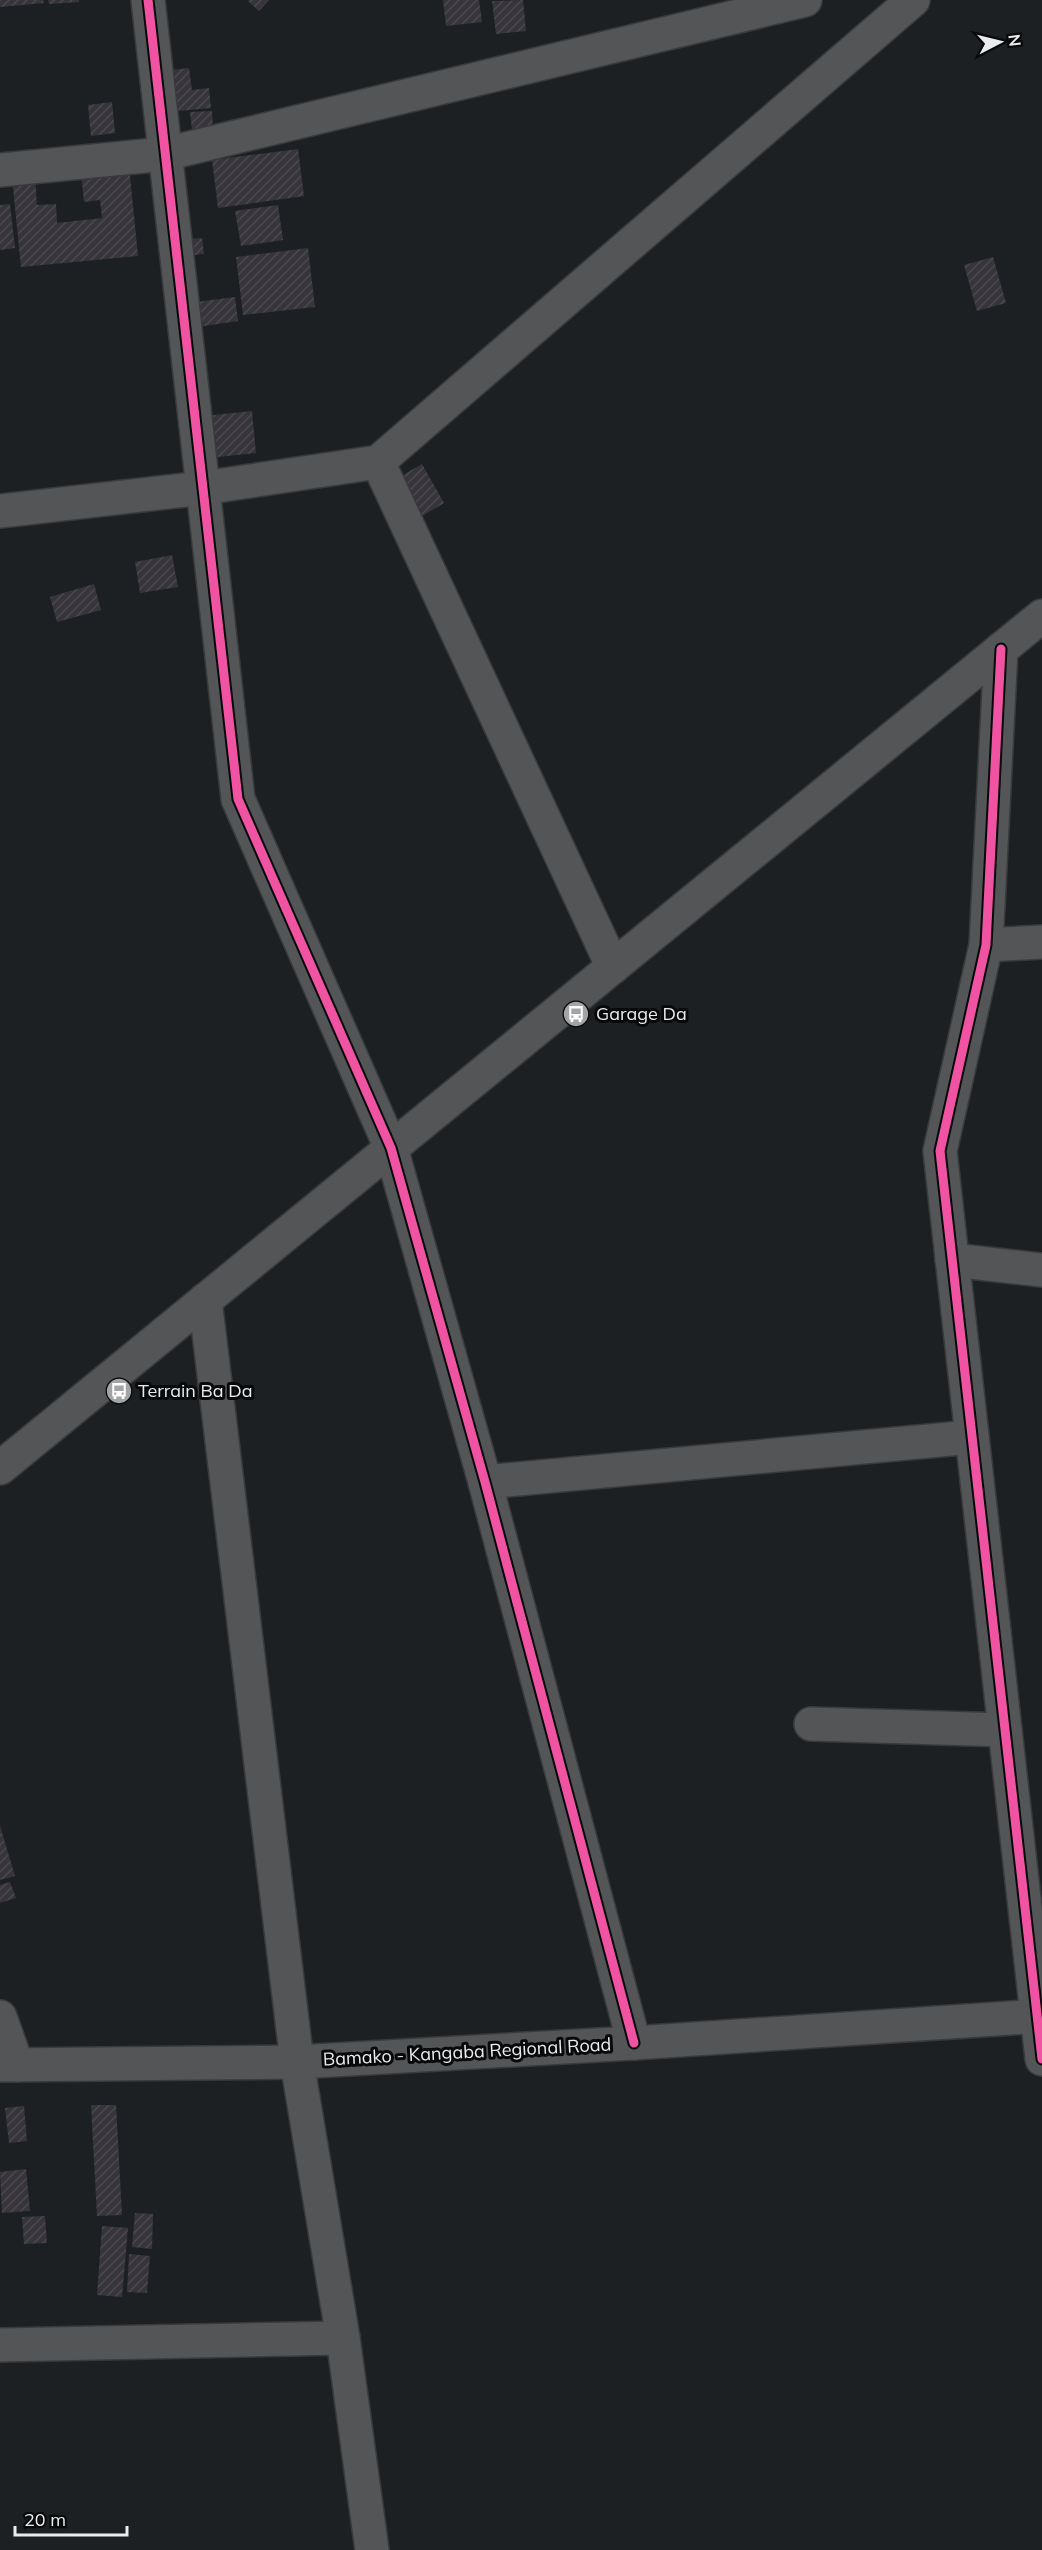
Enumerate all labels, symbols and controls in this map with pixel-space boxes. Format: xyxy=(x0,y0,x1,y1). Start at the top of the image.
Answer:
north arrow xyxy=(970,12,1030,72)
text: N xyxy=(1004,33,1026,47)
bus stop icon: Garage Da xyxy=(561,999,591,1029)
place label: Garage Da xyxy=(596,1002,687,1025)
bus stop icon: Terrain Ba Da xyxy=(104,1376,134,1406)
place label: Terrain Ba Da xyxy=(138,1379,253,1402)
street label: Bamako - Kangaba Regional Road xyxy=(322,2032,612,2071)
scale bar xyxy=(15,2499,128,2537)
text: 20 m xyxy=(24,2508,66,2531)

